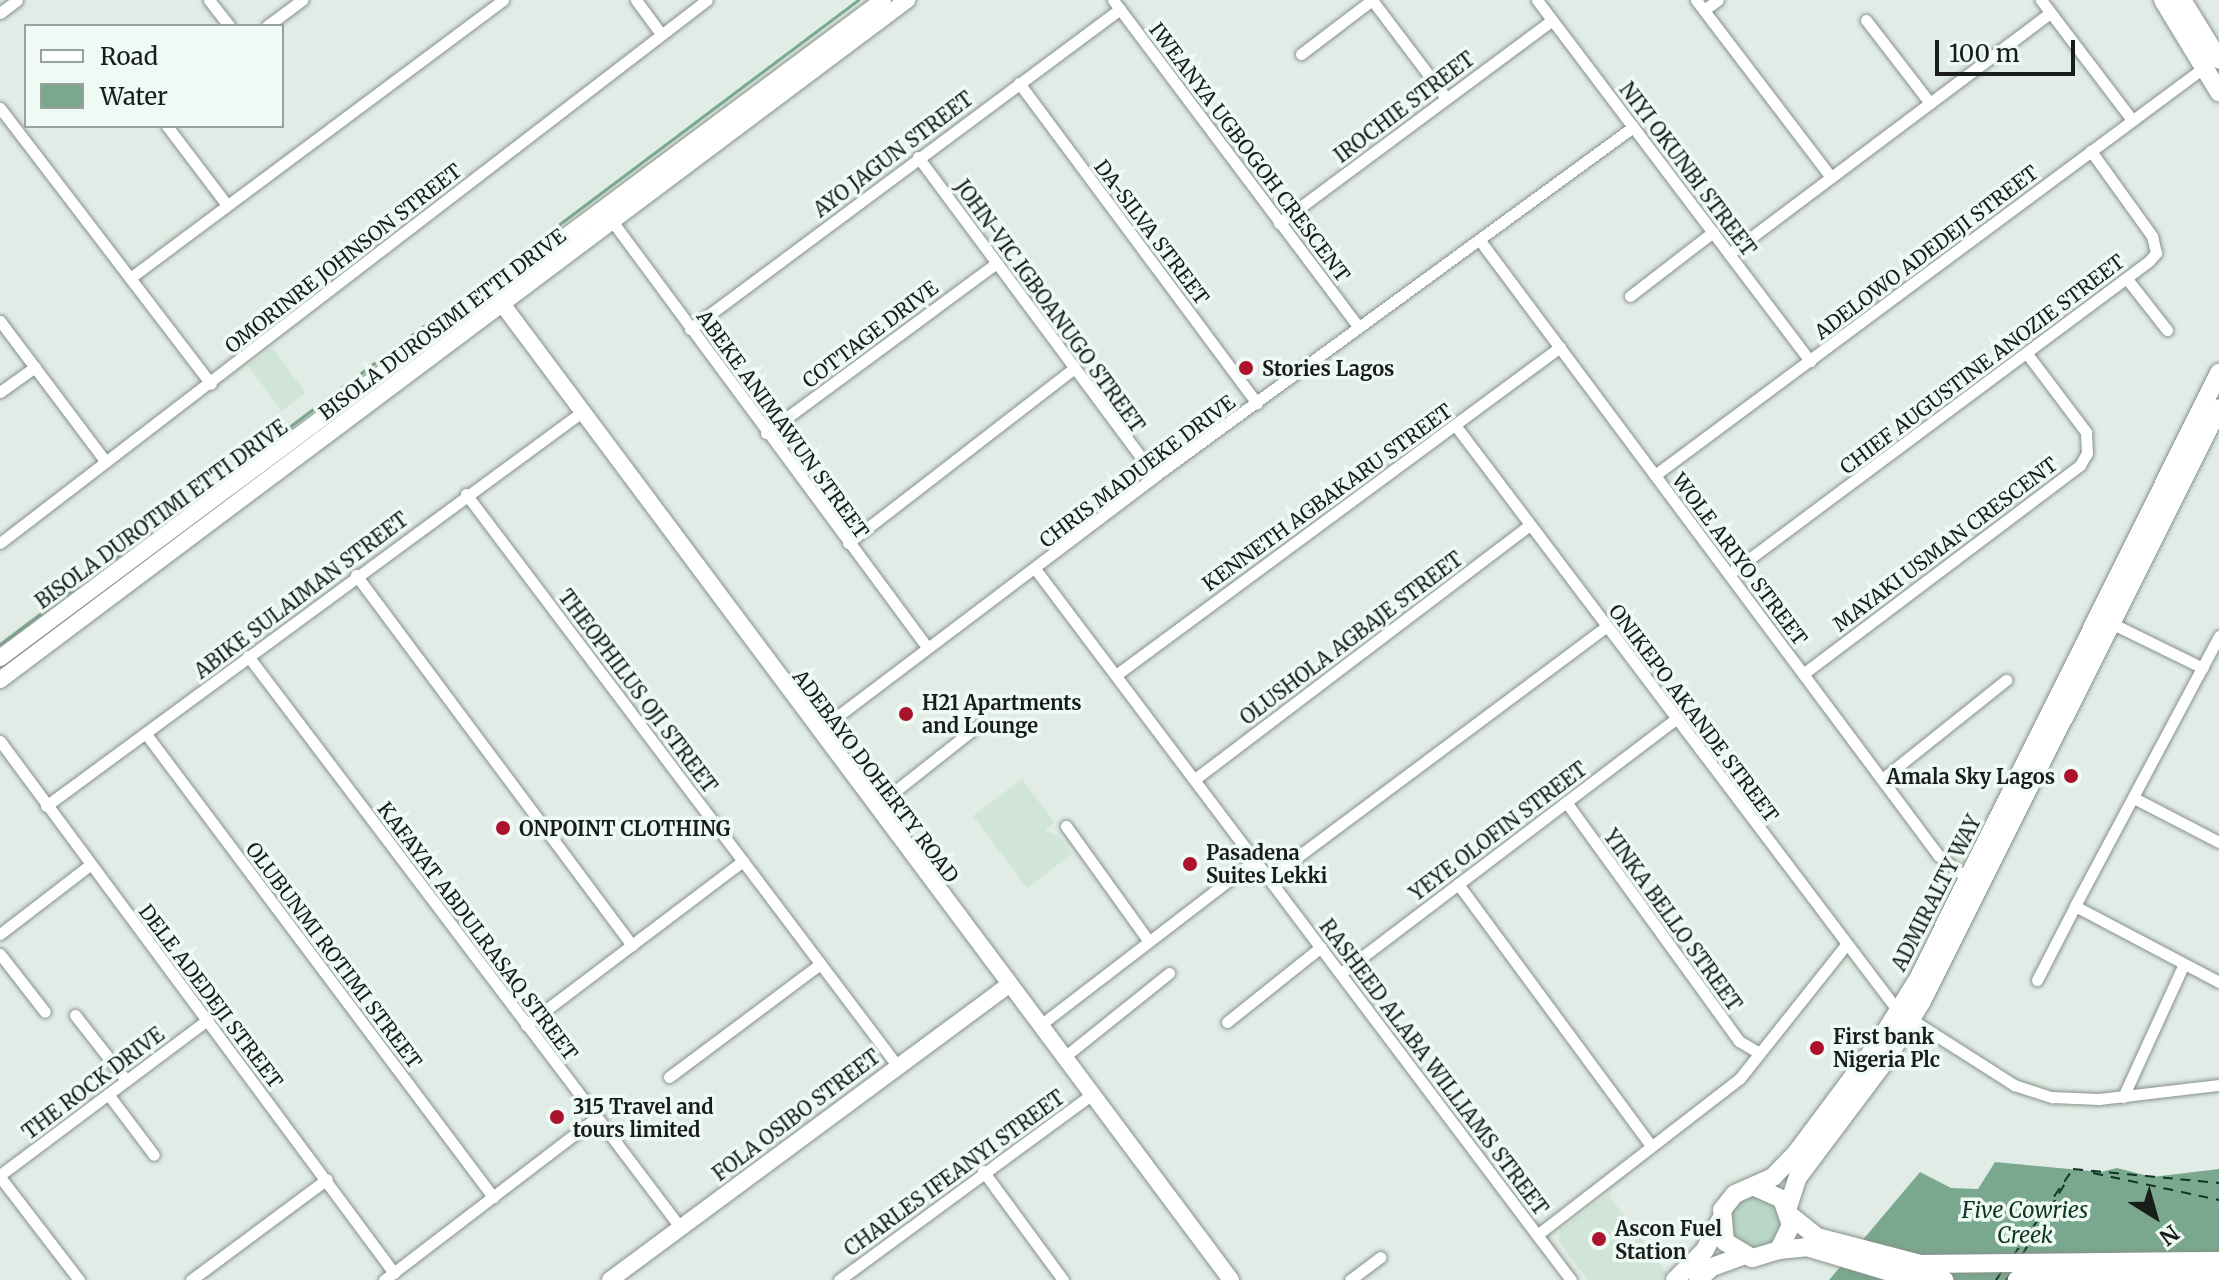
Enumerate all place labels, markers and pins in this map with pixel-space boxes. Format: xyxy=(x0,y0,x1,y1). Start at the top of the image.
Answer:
place label: Stories Lagos xyxy=(1262,356,1394,380)
marker: Stories Lagos xyxy=(1237,359,1255,377)
place label: H21 Apartments and Lounge xyxy=(922,690,1082,737)
marker: H21 Apartments and Lounge xyxy=(897,705,915,723)
place label: Amala Sky Lagos xyxy=(1887,764,2055,788)
marker: Amala Sky Lagos xyxy=(2062,767,2080,785)
place label: ONPOINT CLOTHING xyxy=(519,816,730,840)
marker: ONPOINT CLOTHING xyxy=(494,819,512,837)
place label: Pasadena Suites Lekki xyxy=(1206,840,1327,887)
marker: Pasadena Suites Lekki xyxy=(1181,855,1199,873)
place label: First bank Nigeria Plc xyxy=(1833,1024,1940,1071)
marker: First bank Nigeria Plc xyxy=(1808,1039,1826,1057)
place label: 315 Travel and tours limited xyxy=(573,1094,714,1141)
marker: 315 Travel and tours limited xyxy=(548,1108,566,1126)
place label: Ascon Fuel Station xyxy=(1615,1216,1722,1263)
marker: Ascon Fuel Station xyxy=(1590,1230,1608,1248)

